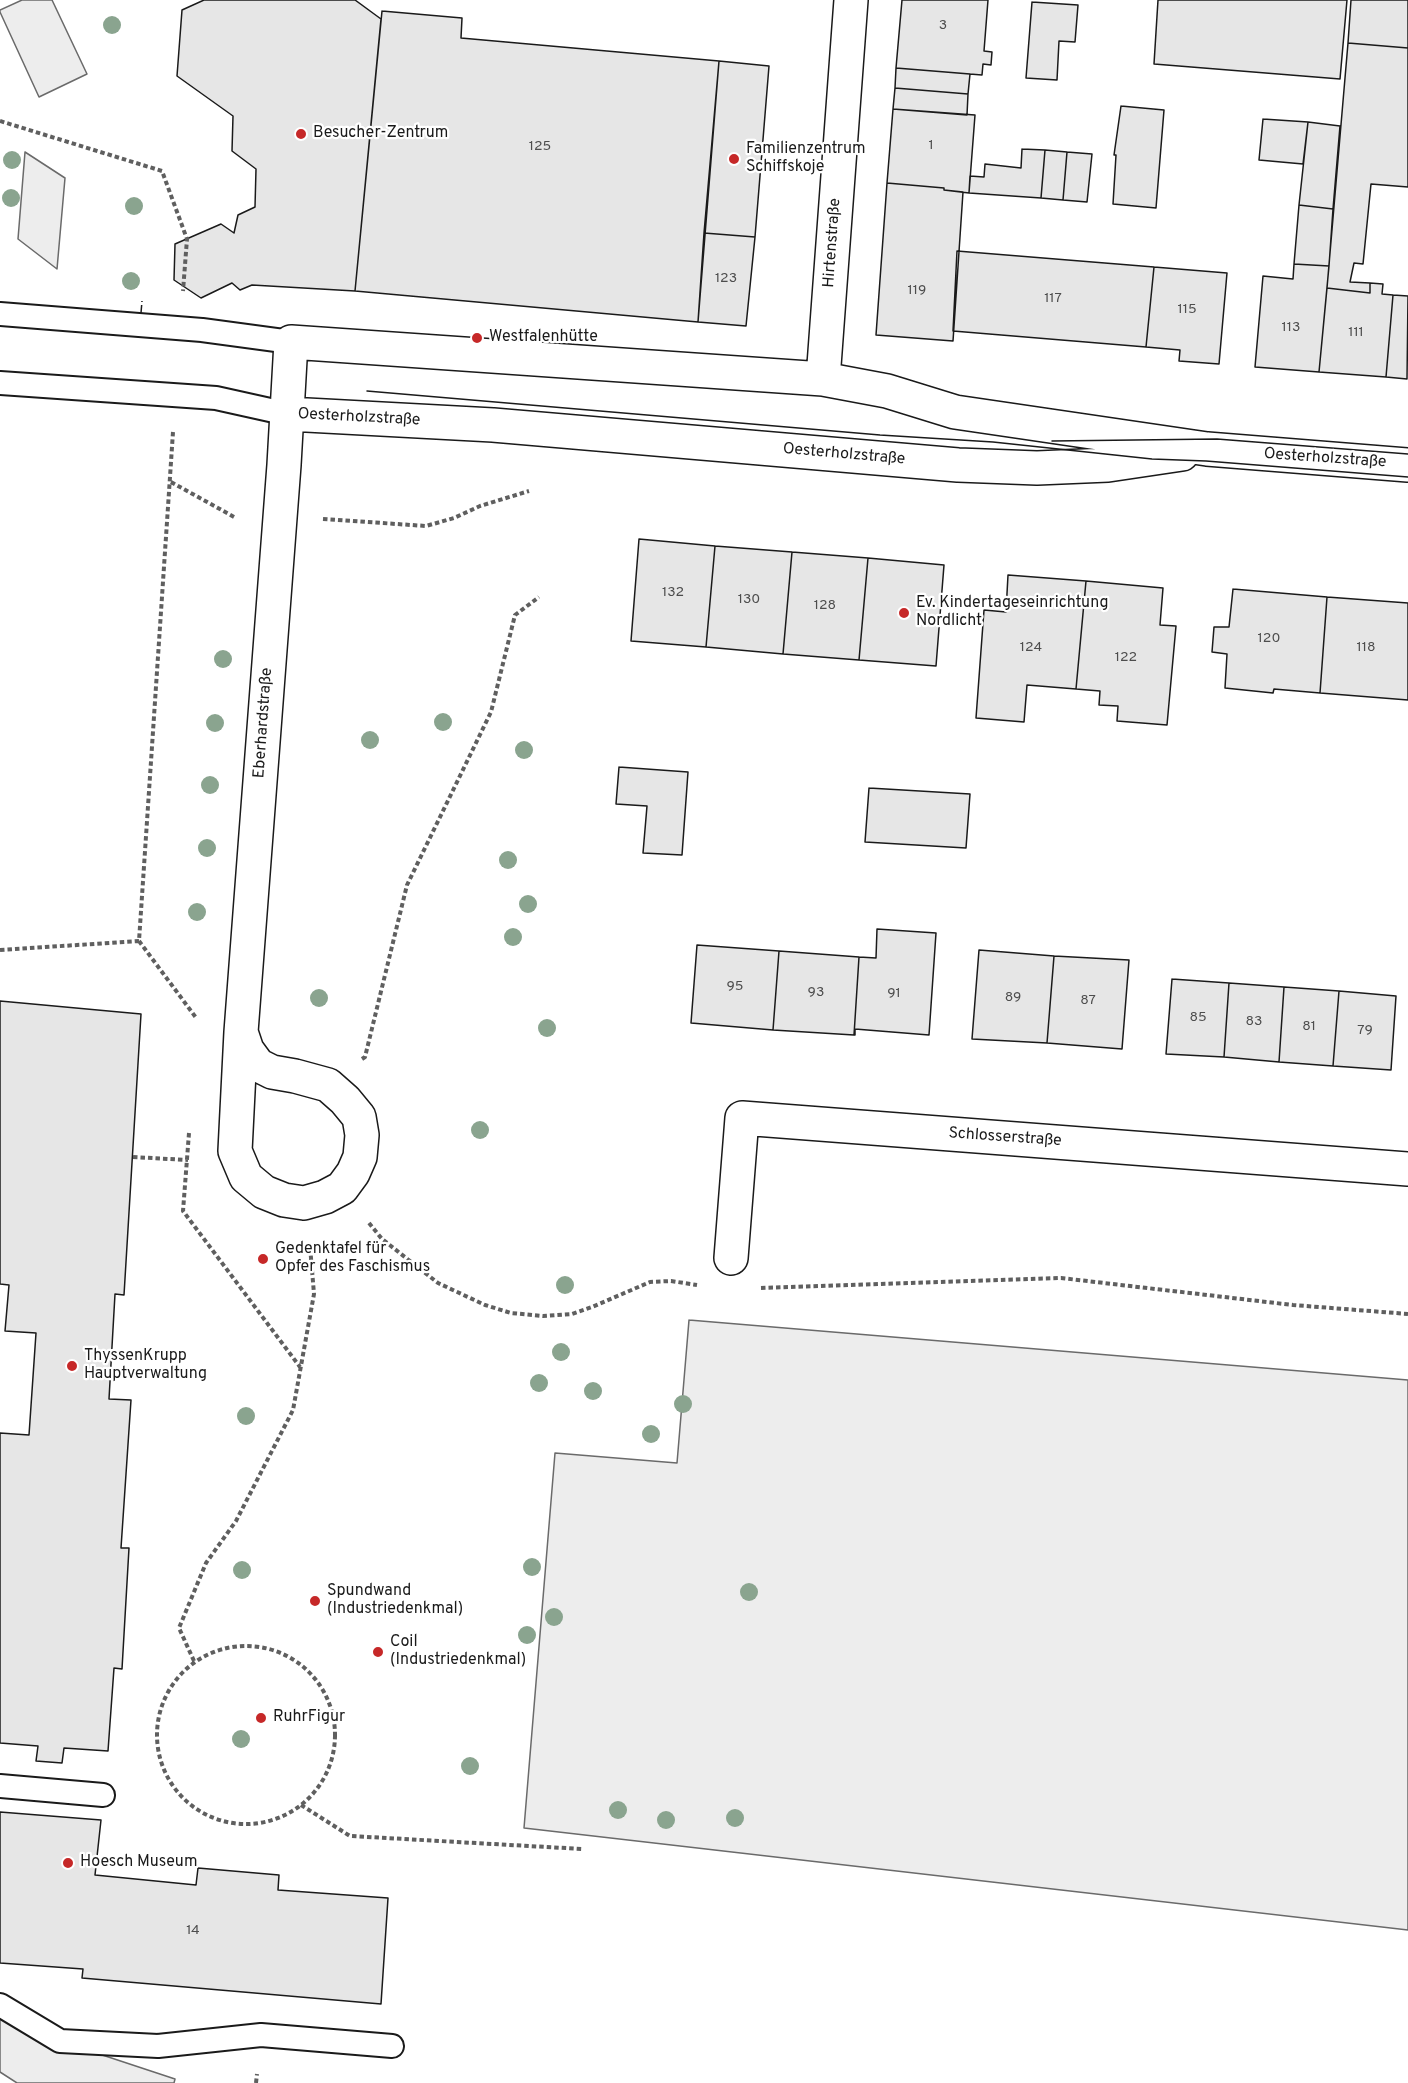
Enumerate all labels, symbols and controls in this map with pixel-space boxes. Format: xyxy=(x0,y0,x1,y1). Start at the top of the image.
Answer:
house number: 3 xyxy=(939,18,947,34)
place label: Besucher-Zentrum xyxy=(313,124,448,144)
marker: Besucher-Zentrum xyxy=(294,127,308,141)
house number: 1 xyxy=(928,138,934,154)
house number: 125 xyxy=(529,139,551,155)
place label: Familienzentrum Schiffskoje xyxy=(746,140,866,178)
marker: Familienzentrum Schiffskoje xyxy=(727,152,741,166)
street label: Hirtenstraße xyxy=(820,197,846,289)
house number: 123 xyxy=(715,271,737,287)
house number: 119 xyxy=(908,283,926,299)
house number: 117 xyxy=(1044,291,1062,307)
house number: 115 xyxy=(1177,302,1197,318)
house number: 113 xyxy=(1282,320,1300,336)
house number: 111 xyxy=(1348,325,1364,341)
place label: Westfalenhütte xyxy=(489,328,598,348)
marker: Westfalenhütte xyxy=(470,331,484,345)
street label: Oesterholzstraße xyxy=(297,405,421,431)
street label: Oesterholzstraße xyxy=(782,440,906,470)
street label: Oesterholzstraße xyxy=(1263,445,1387,473)
house number: 132 xyxy=(662,585,684,601)
house number: 130 xyxy=(738,592,760,608)
place label: Ev. Kindertageseinrichtung Nordlicht xyxy=(916,594,1108,632)
house number: 128 xyxy=(814,598,836,614)
marker: Ev. Kindertageseinrichtung Nordlicht xyxy=(897,606,911,620)
house number: 120 xyxy=(1258,631,1280,647)
house number: 124 xyxy=(1020,640,1042,656)
house number: 118 xyxy=(1357,640,1375,656)
house number: 122 xyxy=(1115,650,1137,666)
street label: Eberhardstraße xyxy=(251,667,277,779)
house number: 95 xyxy=(726,979,744,995)
house number: 93 xyxy=(808,985,824,1001)
house number: 91 xyxy=(887,986,901,1002)
house number: 89 xyxy=(1005,990,1021,1006)
house number: 87 xyxy=(1080,993,1096,1009)
house number: 85 xyxy=(1189,1010,1207,1026)
house number: 83 xyxy=(1246,1014,1262,1030)
house number: 81 xyxy=(1302,1019,1316,1035)
house number: 79 xyxy=(1357,1023,1373,1039)
street label: Schlosserstraße xyxy=(948,1124,1062,1152)
place label: Gedenktafel für Opfer des Faschismus xyxy=(275,1240,430,1278)
marker: Gedenktafel für Opfer des Faschismus xyxy=(256,1252,270,1266)
place label: ThyssenKrupp Hauptverwaltung xyxy=(84,1347,207,1385)
marker: ThyssenKrupp Hauptverwaltung xyxy=(65,1359,79,1373)
place label: Spundwand (Industriedenkmal) xyxy=(327,1582,463,1620)
marker: Spundwand (Industriedenkmal) xyxy=(308,1594,322,1608)
place label: Coil (Industriedenkmal) xyxy=(390,1633,526,1671)
marker: Coil (Industriedenkmal) xyxy=(371,1645,385,1659)
place label: RuhrFigur xyxy=(273,1708,345,1728)
marker: RuhrFigur xyxy=(254,1711,268,1725)
place label: Hoesch Museum xyxy=(80,1853,197,1873)
marker: Hoesch Museum xyxy=(61,1856,75,1870)
house number: 14 xyxy=(186,1923,200,1939)

